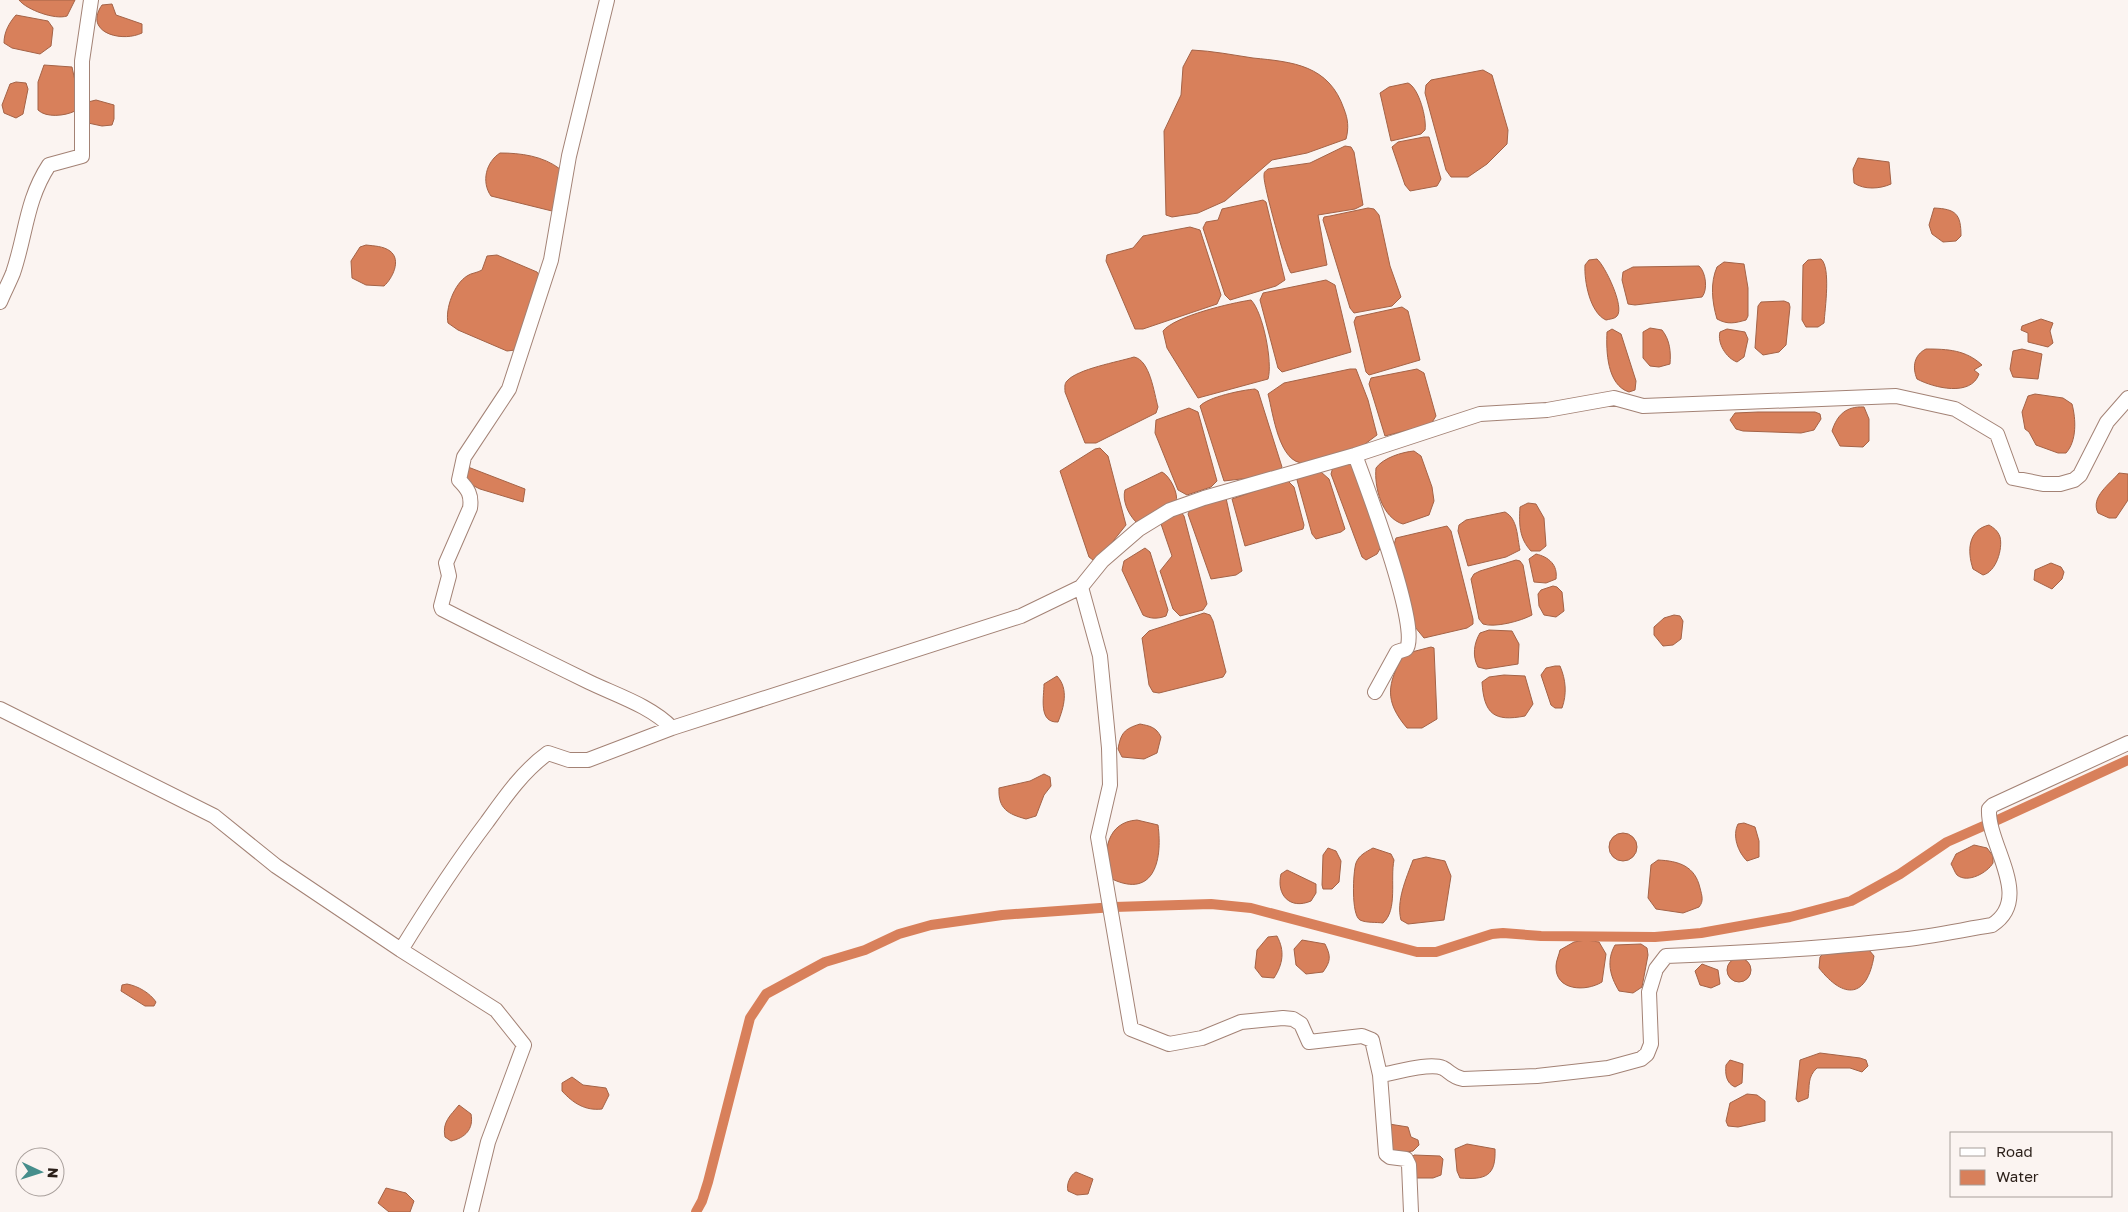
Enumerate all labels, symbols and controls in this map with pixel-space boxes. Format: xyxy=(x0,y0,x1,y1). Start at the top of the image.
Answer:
legend xyxy=(1950,1132,2113,1197)
text: Road xyxy=(1996,1142,2033,1160)
north arrow xyxy=(15,1147,65,1197)
text: N xyxy=(45,1167,62,1179)
text: Water xyxy=(1996,1167,2039,1185)

